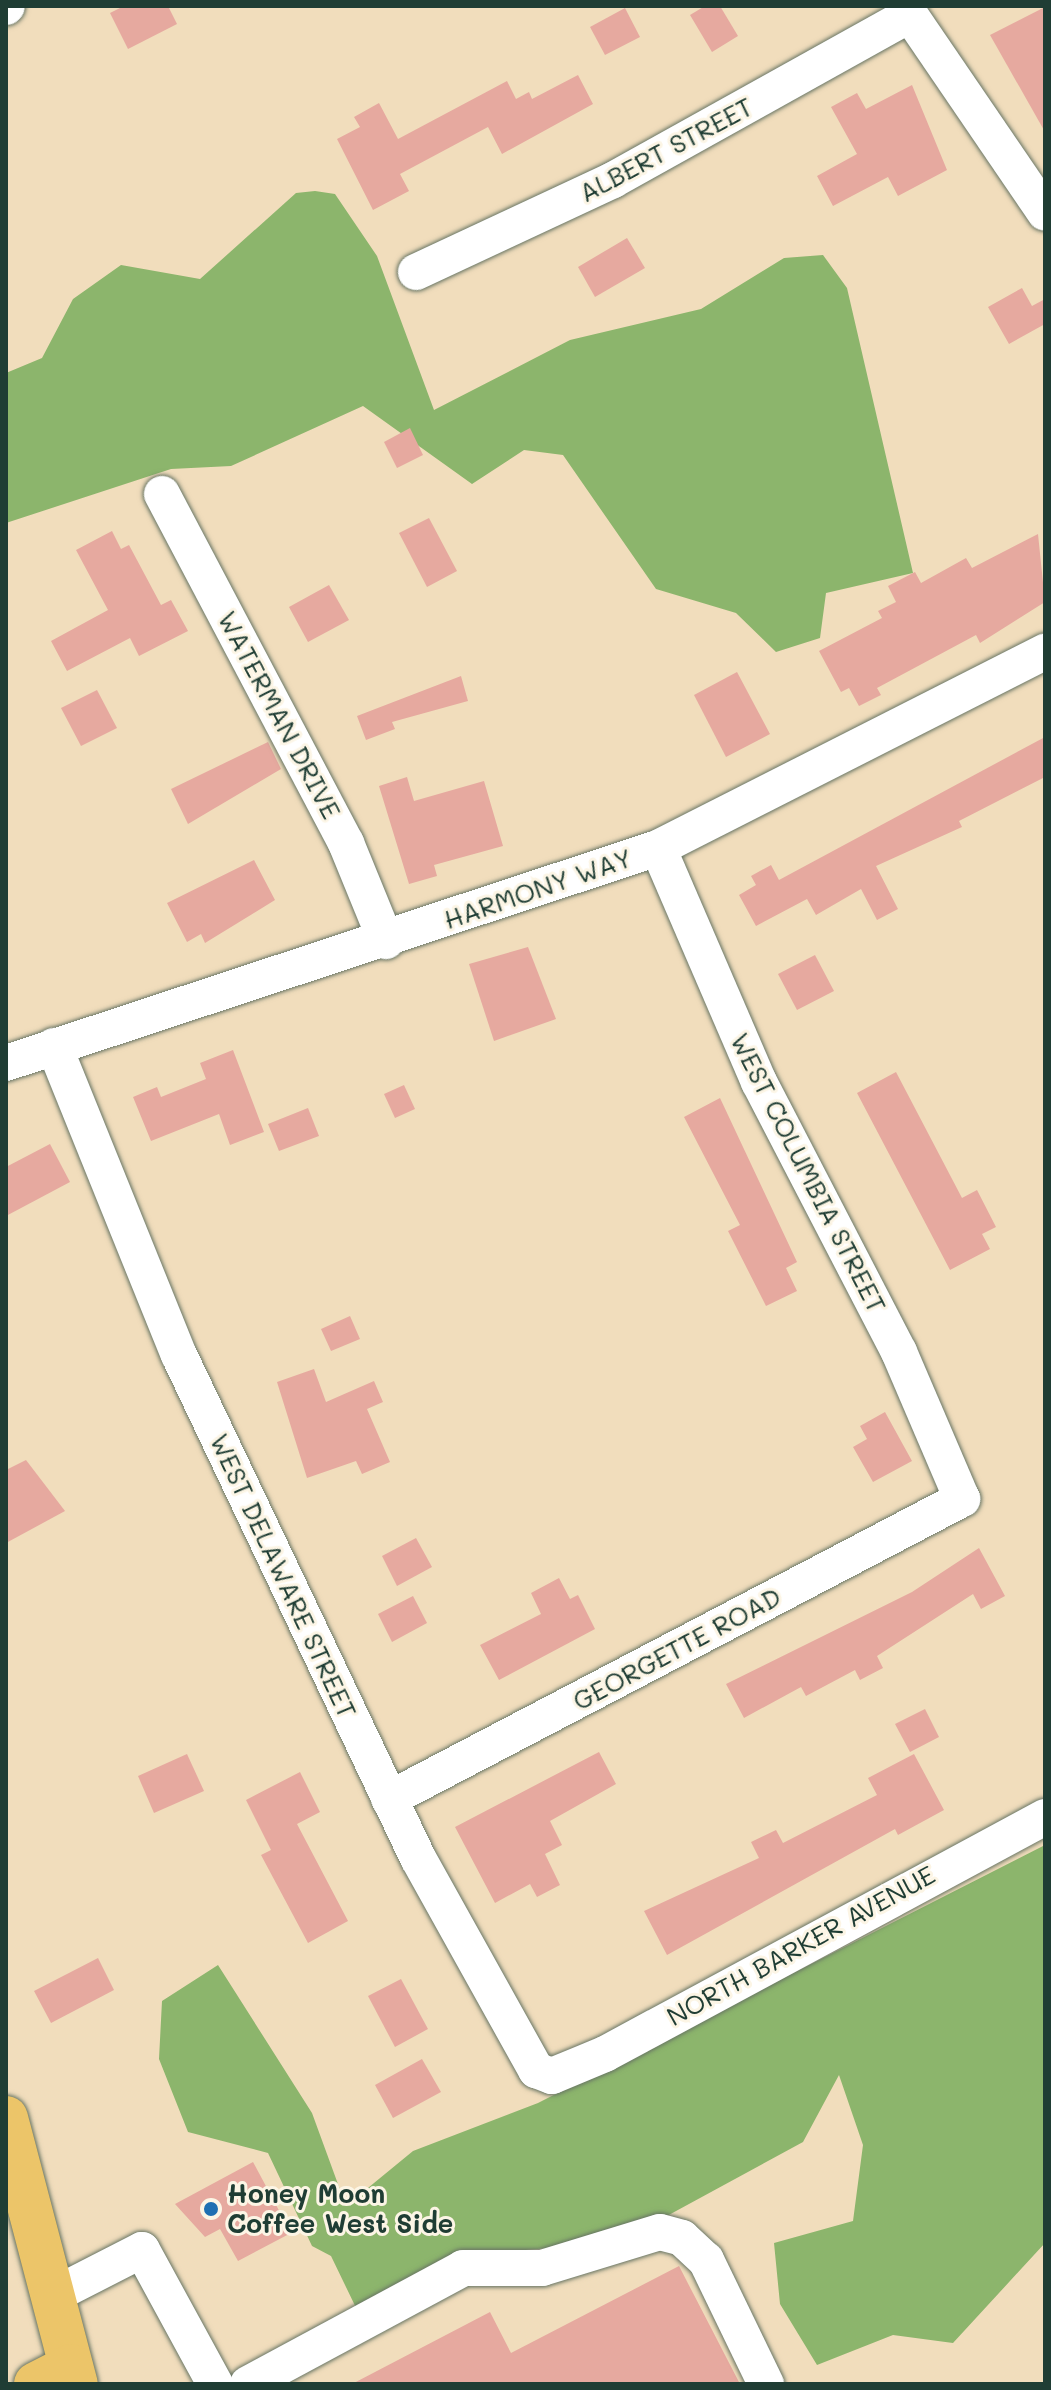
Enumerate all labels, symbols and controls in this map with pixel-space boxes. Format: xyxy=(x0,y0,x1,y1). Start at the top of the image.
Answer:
street label: ALBERT STREET xyxy=(574,91,758,209)
street label: WATERMAN DRIVE xyxy=(211,606,347,824)
street label: HARMONY WAY xyxy=(440,842,636,936)
street label: WEST COLUMBIA STREET xyxy=(724,1028,892,1318)
street label: WEST DELAWARE STREET xyxy=(203,1429,363,1723)
street label: GEORGETTE ROAD xyxy=(568,1581,786,1717)
street label: NORTH BARKER AVENUE xyxy=(662,1859,940,2033)
place label: Honey Moon Coffee West Side xyxy=(227,2178,453,2240)
marker: Honey Moon Coffee West Side xyxy=(202,2200,220,2218)

